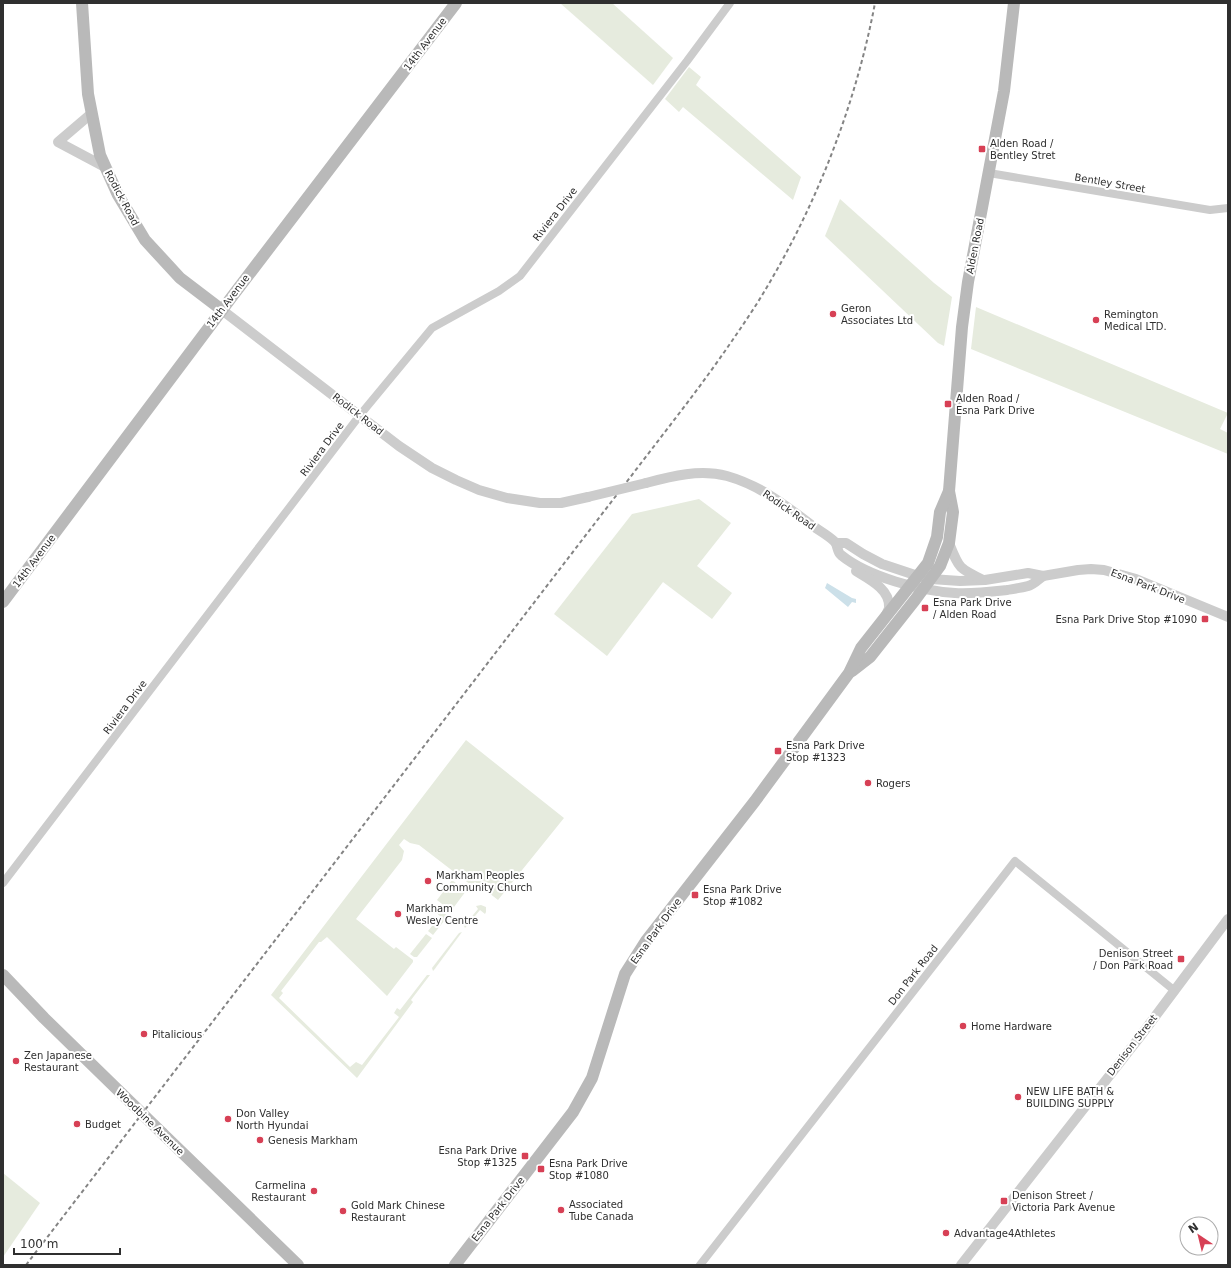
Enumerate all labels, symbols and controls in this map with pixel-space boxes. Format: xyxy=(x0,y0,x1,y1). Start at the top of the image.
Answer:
street label: 14th Avenue xyxy=(402,15,448,73)
place label: Alden Road / Bentley Stret xyxy=(990,138,1056,161)
marker: Alden Road / Bentley Stret xyxy=(977,144,987,154)
street label: Rodick Road xyxy=(103,168,141,228)
street label: Bentley Street xyxy=(1074,171,1146,195)
street label: Riviera Drive xyxy=(531,185,579,243)
street label: Alden Road xyxy=(964,217,986,275)
street label: 14th Avenue xyxy=(205,272,251,330)
place label: Geron Associates Ltd xyxy=(841,303,913,326)
marker: Geron Associates Ltd xyxy=(828,309,838,319)
place label: Remington Medical LTD. xyxy=(1104,309,1167,332)
marker: Remington Medical LTD. xyxy=(1091,315,1101,325)
street label: Rodick Road xyxy=(330,391,386,437)
place label: Alden Road / Esna Park Drive xyxy=(956,393,1035,416)
marker: Alden Road / Esna Park Drive xyxy=(943,399,953,409)
street label: Riviera Drive xyxy=(298,420,346,478)
street label: Rodick Road xyxy=(761,488,817,532)
street label: 14th Avenue xyxy=(11,532,57,590)
street label: Esna Park Drive xyxy=(1109,567,1187,605)
place label: Esna Park Drive / Alden Road xyxy=(933,597,1012,620)
marker: Esna Park Drive / Alden Road xyxy=(920,603,930,613)
place label: Esna Park Drive Stop #1090 xyxy=(1055,614,1197,625)
marker: Esna Park Drive Stop #1090 xyxy=(1200,614,1210,624)
street label: Riviera Drive xyxy=(101,678,149,736)
place label: Esna Park Drive Stop #1323 xyxy=(786,740,865,763)
marker: Esna Park Drive Stop #1323 xyxy=(773,746,783,756)
marker: Rogers xyxy=(863,778,873,788)
place label: Rogers xyxy=(876,778,910,789)
place label: Markham Peoples Community Church xyxy=(436,870,532,893)
marker: Markham Peoples Community Church xyxy=(423,876,433,886)
place label: Esna Park Drive Stop #1082 xyxy=(703,884,782,907)
marker: Esna Park Drive Stop #1082 xyxy=(690,890,700,900)
street label: Esna Park Drive xyxy=(628,896,684,966)
place label: Markham Wesley Centre xyxy=(406,903,478,926)
marker: Markham Wesley Centre xyxy=(393,909,403,919)
street label: Don Park Road xyxy=(886,943,940,1007)
place label: Denison Street / Don Park Road xyxy=(1093,948,1173,971)
marker: Denison Street / Don Park Road xyxy=(1176,954,1186,964)
street label: Denison Street xyxy=(1105,1012,1159,1078)
marker: Home Hardware xyxy=(958,1021,968,1031)
place label: Home Hardware xyxy=(971,1021,1052,1032)
marker: Pitalicious xyxy=(139,1029,149,1039)
place label: Pitalicious xyxy=(152,1029,202,1040)
place label: Zen Japanese Restaurant xyxy=(24,1050,92,1073)
marker: Zen Japanese Restaurant xyxy=(11,1056,21,1066)
place label: NEW LIFE BATH & BUILDING SUPPLY xyxy=(1026,1086,1115,1109)
street label: Woodbine Avenue xyxy=(114,1087,186,1157)
marker: NEW LIFE BATH & BUILDING SUPPLY xyxy=(1013,1092,1023,1102)
place label: Don Valley North Hyundai xyxy=(236,1108,309,1131)
marker: Don Valley North Hyundai xyxy=(223,1114,233,1124)
marker: Budget xyxy=(72,1119,82,1129)
place label: Budget xyxy=(85,1119,121,1130)
marker: Genesis Markham xyxy=(255,1135,265,1145)
place label: Genesis Markham xyxy=(268,1135,358,1146)
place label: Esna Park Drive Stop #1325 xyxy=(438,1145,517,1168)
marker: Esna Park Drive Stop #1325 xyxy=(520,1151,530,1161)
place label: Esna Park Drive Stop #1080 xyxy=(549,1158,628,1181)
marker: Esna Park Drive Stop #1080 xyxy=(536,1164,546,1174)
street label: Esna Park Drive xyxy=(469,1175,527,1243)
place label: Carmelina Restaurant xyxy=(251,1180,306,1203)
marker: Carmelina Restaurant xyxy=(309,1186,319,1196)
place label: Denison Street / Victoria Park Avenue xyxy=(1012,1190,1115,1213)
marker: Denison Street / Victoria Park Avenue xyxy=(999,1196,1009,1206)
place label: Associated Tube Canada xyxy=(568,1199,634,1222)
place label: Gold Mark Chinese Restaurant xyxy=(351,1200,445,1223)
marker: Associated Tube Canada xyxy=(556,1205,566,1215)
marker: Gold Mark Chinese Restaurant xyxy=(338,1206,348,1216)
north arrow xyxy=(1179,1216,1219,1256)
text: N xyxy=(1186,1220,1201,1236)
marker: Advantage4Athletes xyxy=(941,1228,951,1238)
place label: Advantage4Athletes xyxy=(954,1228,1055,1239)
scale bar xyxy=(14,1230,120,1256)
text: 100 m xyxy=(20,1237,58,1251)

